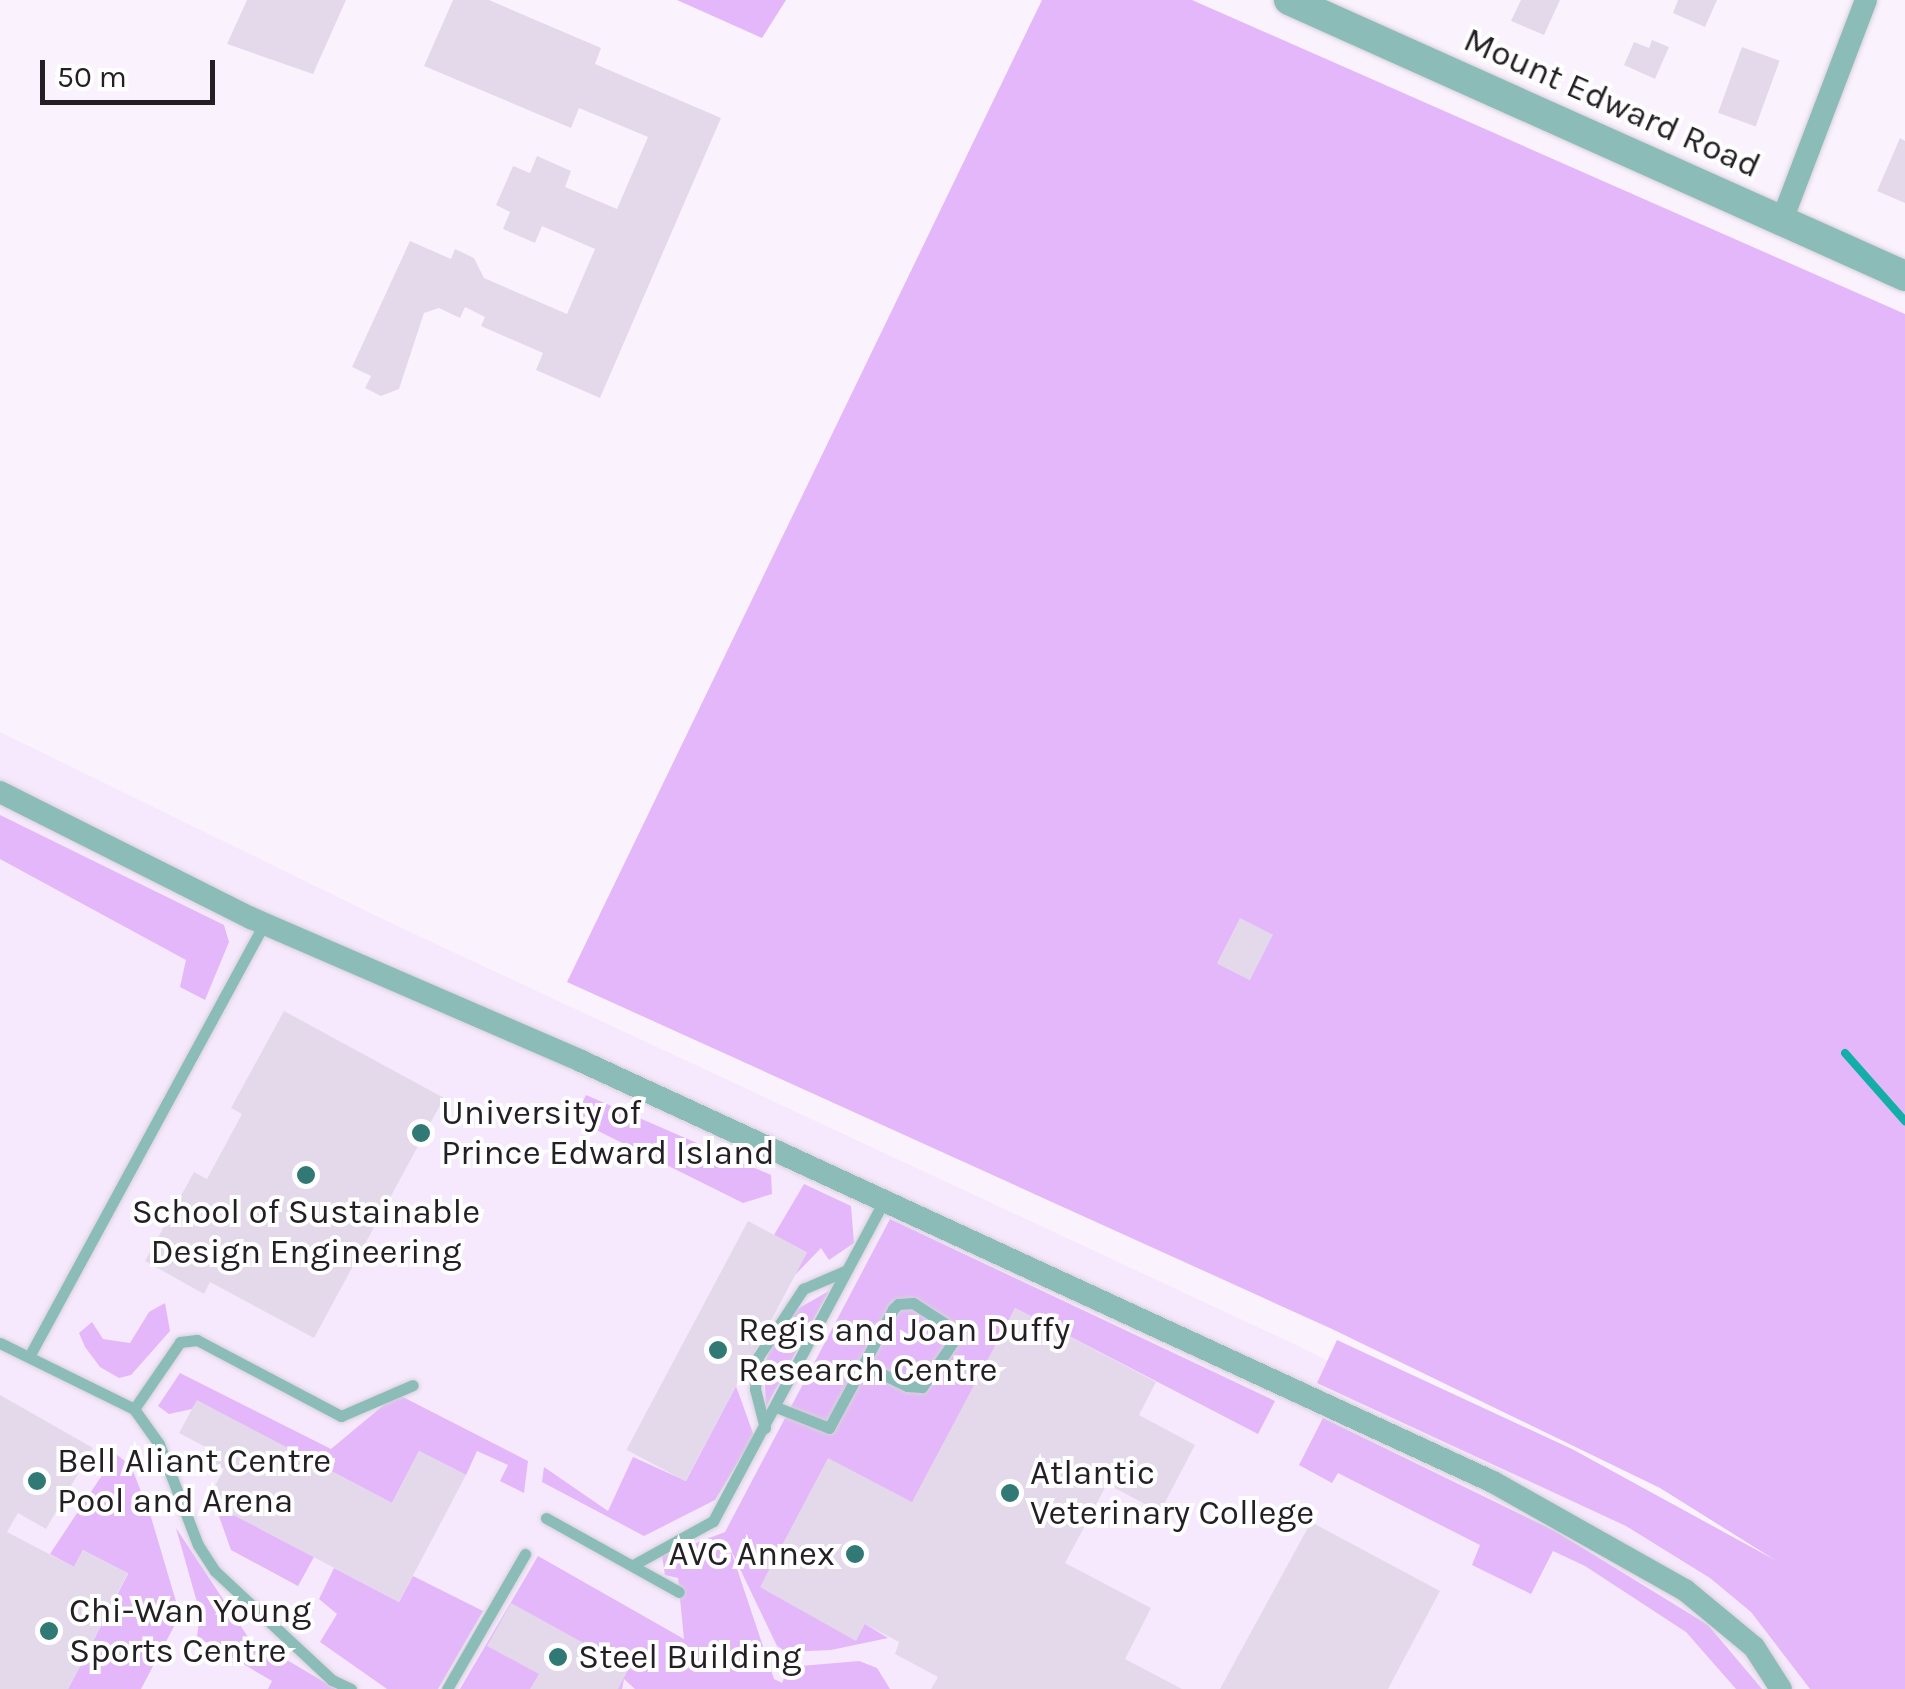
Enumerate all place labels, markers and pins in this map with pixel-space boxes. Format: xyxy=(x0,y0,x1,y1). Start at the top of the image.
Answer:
place label: University of Prince Edward Island xyxy=(441,1092,775,1174)
marker: University of Prince Edward Island xyxy=(410,1122,432,1144)
marker: School of Sustainable Design Engineering xyxy=(295,1164,317,1186)
place label: School of Sustainable Design Engineering xyxy=(132,1191,480,1273)
place label: Regis and Joan Duffy Research Centre xyxy=(738,1309,1070,1391)
marker: Regis and Joan Duffy Research Centre xyxy=(707,1339,729,1361)
place label: Bell Aliant Centre Pool and Arena xyxy=(57,1440,331,1522)
place label: Atlantic Veterinary College xyxy=(1030,1452,1314,1534)
marker: Bell Aliant Centre Pool and Arena xyxy=(26,1470,48,1492)
marker: Atlantic Veterinary College xyxy=(999,1482,1021,1504)
place label: AVC Annex xyxy=(668,1533,835,1575)
marker: AVC Annex xyxy=(844,1543,866,1565)
place label: Chi-Wan Young Sports Centre xyxy=(69,1590,311,1672)
marker: Chi-Wan Young Sports Centre xyxy=(38,1620,60,1642)
place label: Steel Building xyxy=(578,1636,802,1678)
marker: Steel Building xyxy=(547,1646,569,1668)

